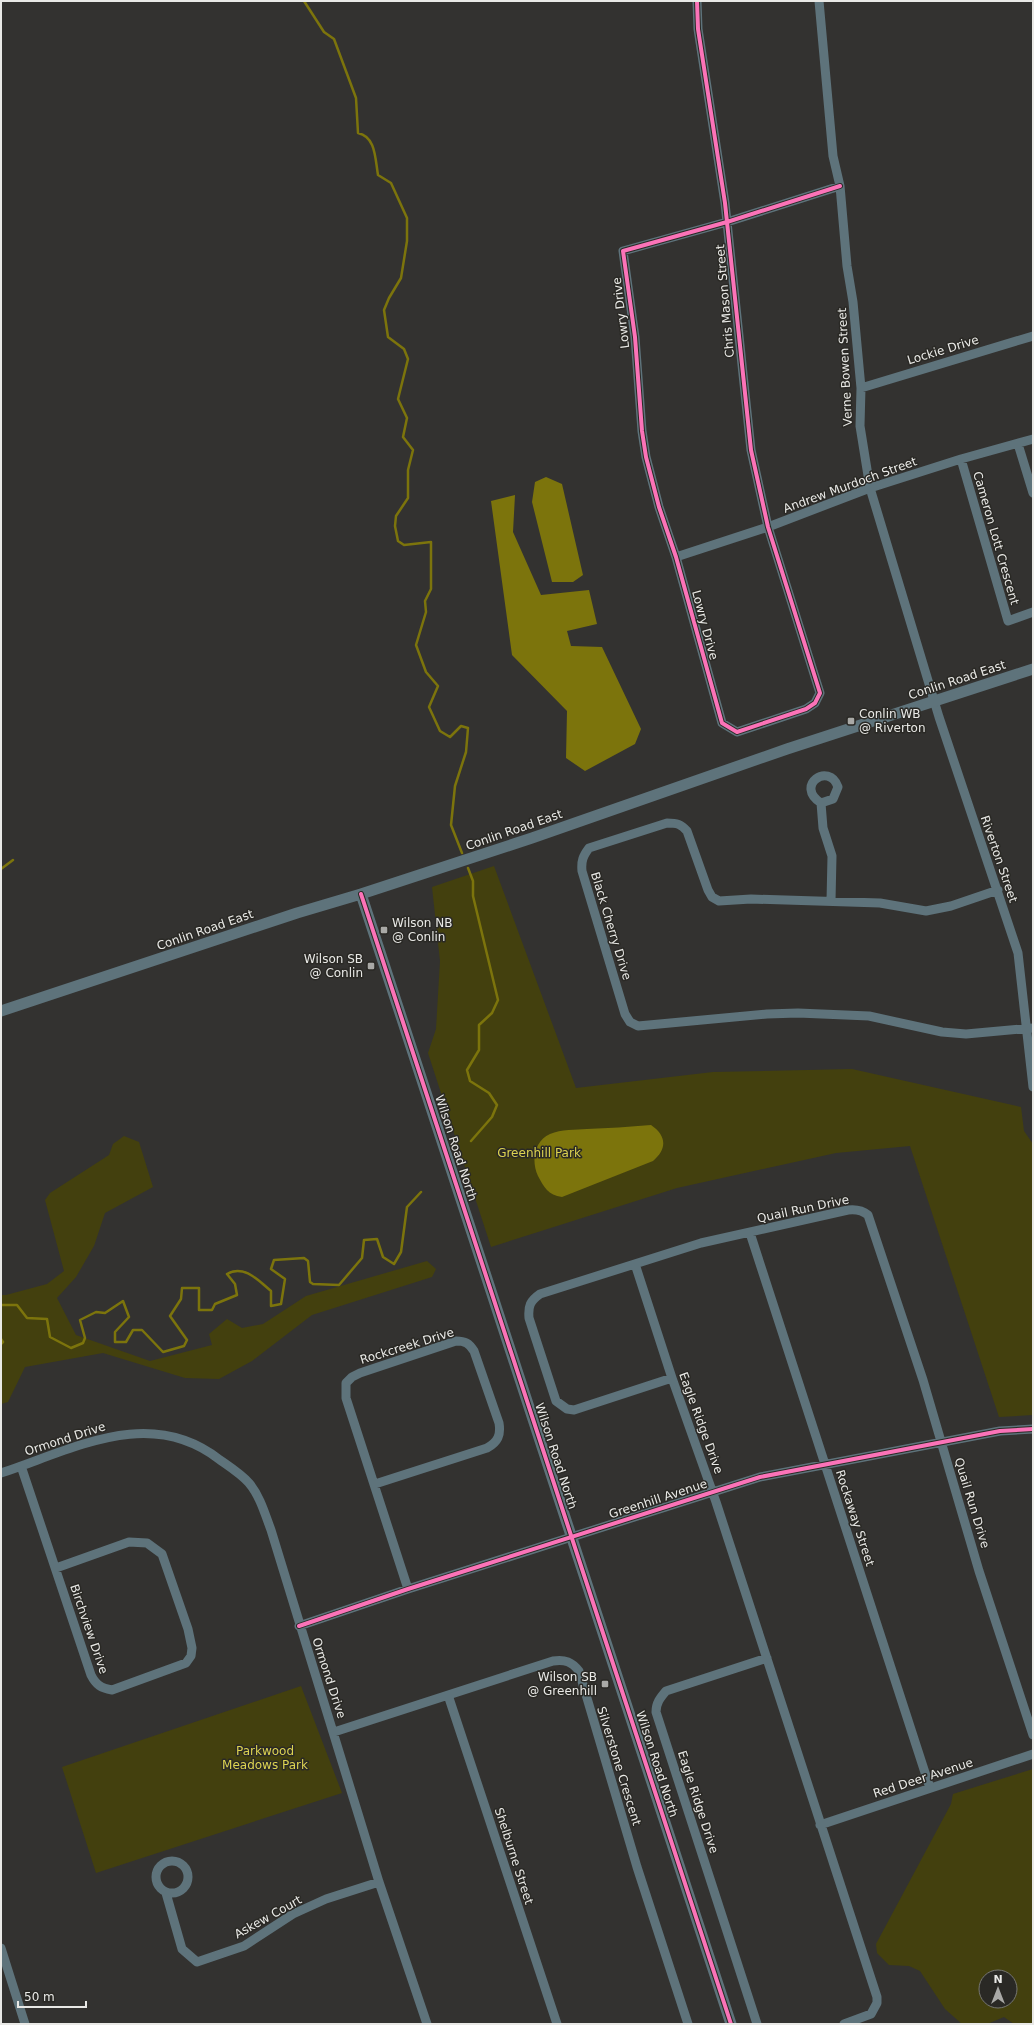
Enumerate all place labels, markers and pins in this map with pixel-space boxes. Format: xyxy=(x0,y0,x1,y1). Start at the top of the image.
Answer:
place label: Conlin WB @ Riverton xyxy=(859,707,926,735)
marker: Conlin WB @ Riverton xyxy=(846,716,856,726)
place label: Wilson NB @ Conlin xyxy=(392,916,453,944)
marker: Wilson NB @ Conlin xyxy=(379,925,389,935)
place label: Wilson SB @ Conlin xyxy=(304,952,363,980)
marker: Wilson SB @ Conlin xyxy=(366,961,376,971)
place label: Wilson SB @ Greenhill xyxy=(527,1670,597,1698)
marker: Wilson SB @ Greenhill xyxy=(600,1679,610,1689)

